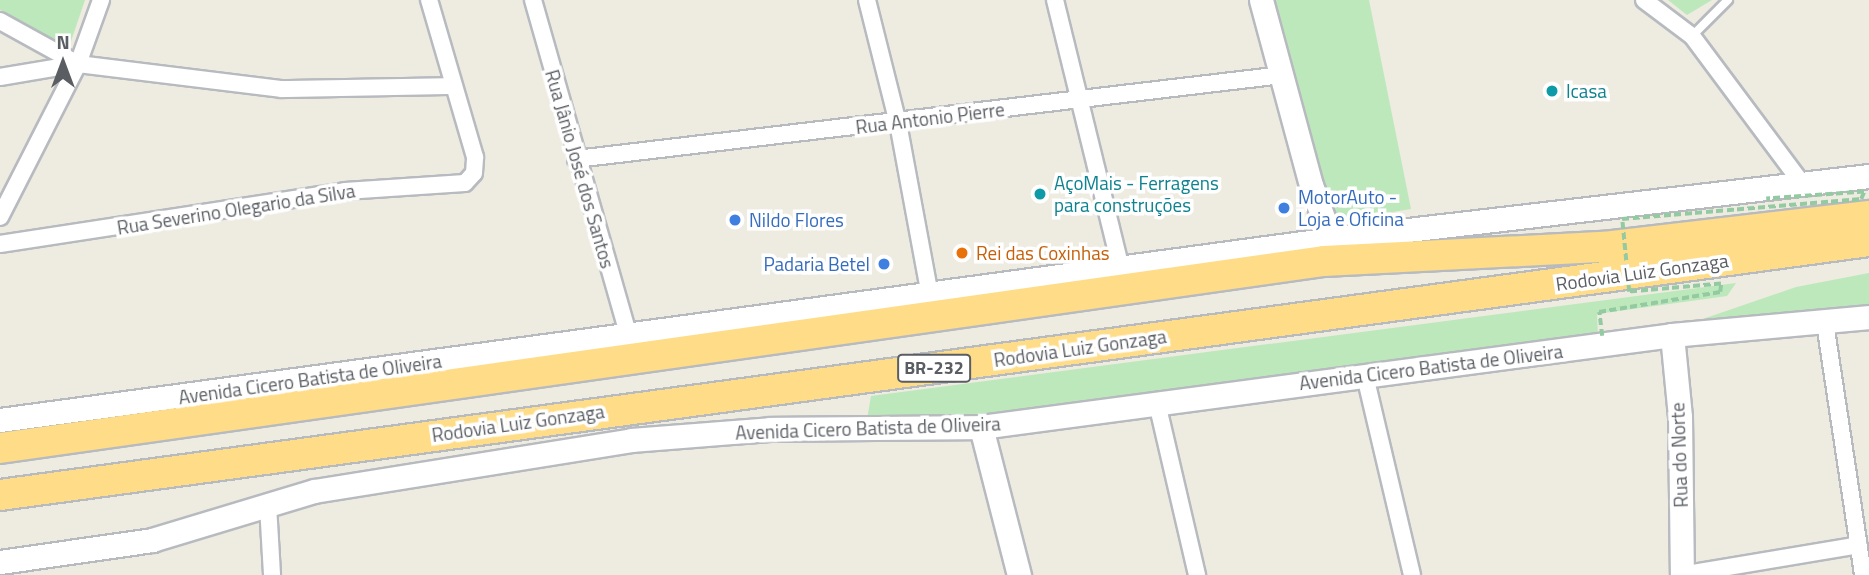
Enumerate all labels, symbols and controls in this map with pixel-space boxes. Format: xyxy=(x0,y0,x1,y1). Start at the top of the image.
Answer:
text: N xyxy=(56,27,70,56)
north arrow xyxy=(28,28,98,98)
street label: Rua Jânio José dos Santos xyxy=(541,67,619,271)
place label: Icasa xyxy=(1566,80,1607,102)
marker: Icasa xyxy=(1544,83,1560,99)
street label: Rua Antonio Pierre xyxy=(854,98,1006,138)
place label: AçoMais - Ferragens para construções xyxy=(1054,172,1219,216)
street label: Rua Severino Olegario da Silva xyxy=(115,179,357,239)
marker: AçoMais - Ferragens para construções xyxy=(1032,186,1048,202)
place label: MotorAuto - Loja e Oficina xyxy=(1298,186,1404,230)
marker: MotorAuto - Loja e Oficina xyxy=(1276,200,1292,216)
place label: Nildo Flores xyxy=(749,209,844,231)
marker: Nildo Flores xyxy=(727,212,743,228)
place label: Rei das Coxinhas xyxy=(976,242,1110,264)
marker: Rei das Coxinhas xyxy=(954,245,970,261)
street label: Rodovia Luiz Gonzaga xyxy=(1554,249,1730,295)
place label: Padaria Betel xyxy=(763,253,870,275)
marker: Padaria Betel xyxy=(876,256,892,272)
street label: Rodovia Luiz Gonzaga xyxy=(992,325,1168,371)
street label: Avenida Cicero Batista de Oliveira xyxy=(1298,340,1564,394)
street label: Avenida Cicero Batista de Oliveira xyxy=(177,349,443,409)
road number: BR-232 xyxy=(895,354,972,382)
street label: Rodovia Luiz Gonzaga xyxy=(430,400,606,446)
street label: Rua do Norte xyxy=(1666,402,1692,508)
street label: Avenida Cicero Batista de Oliveira xyxy=(735,412,1001,444)

